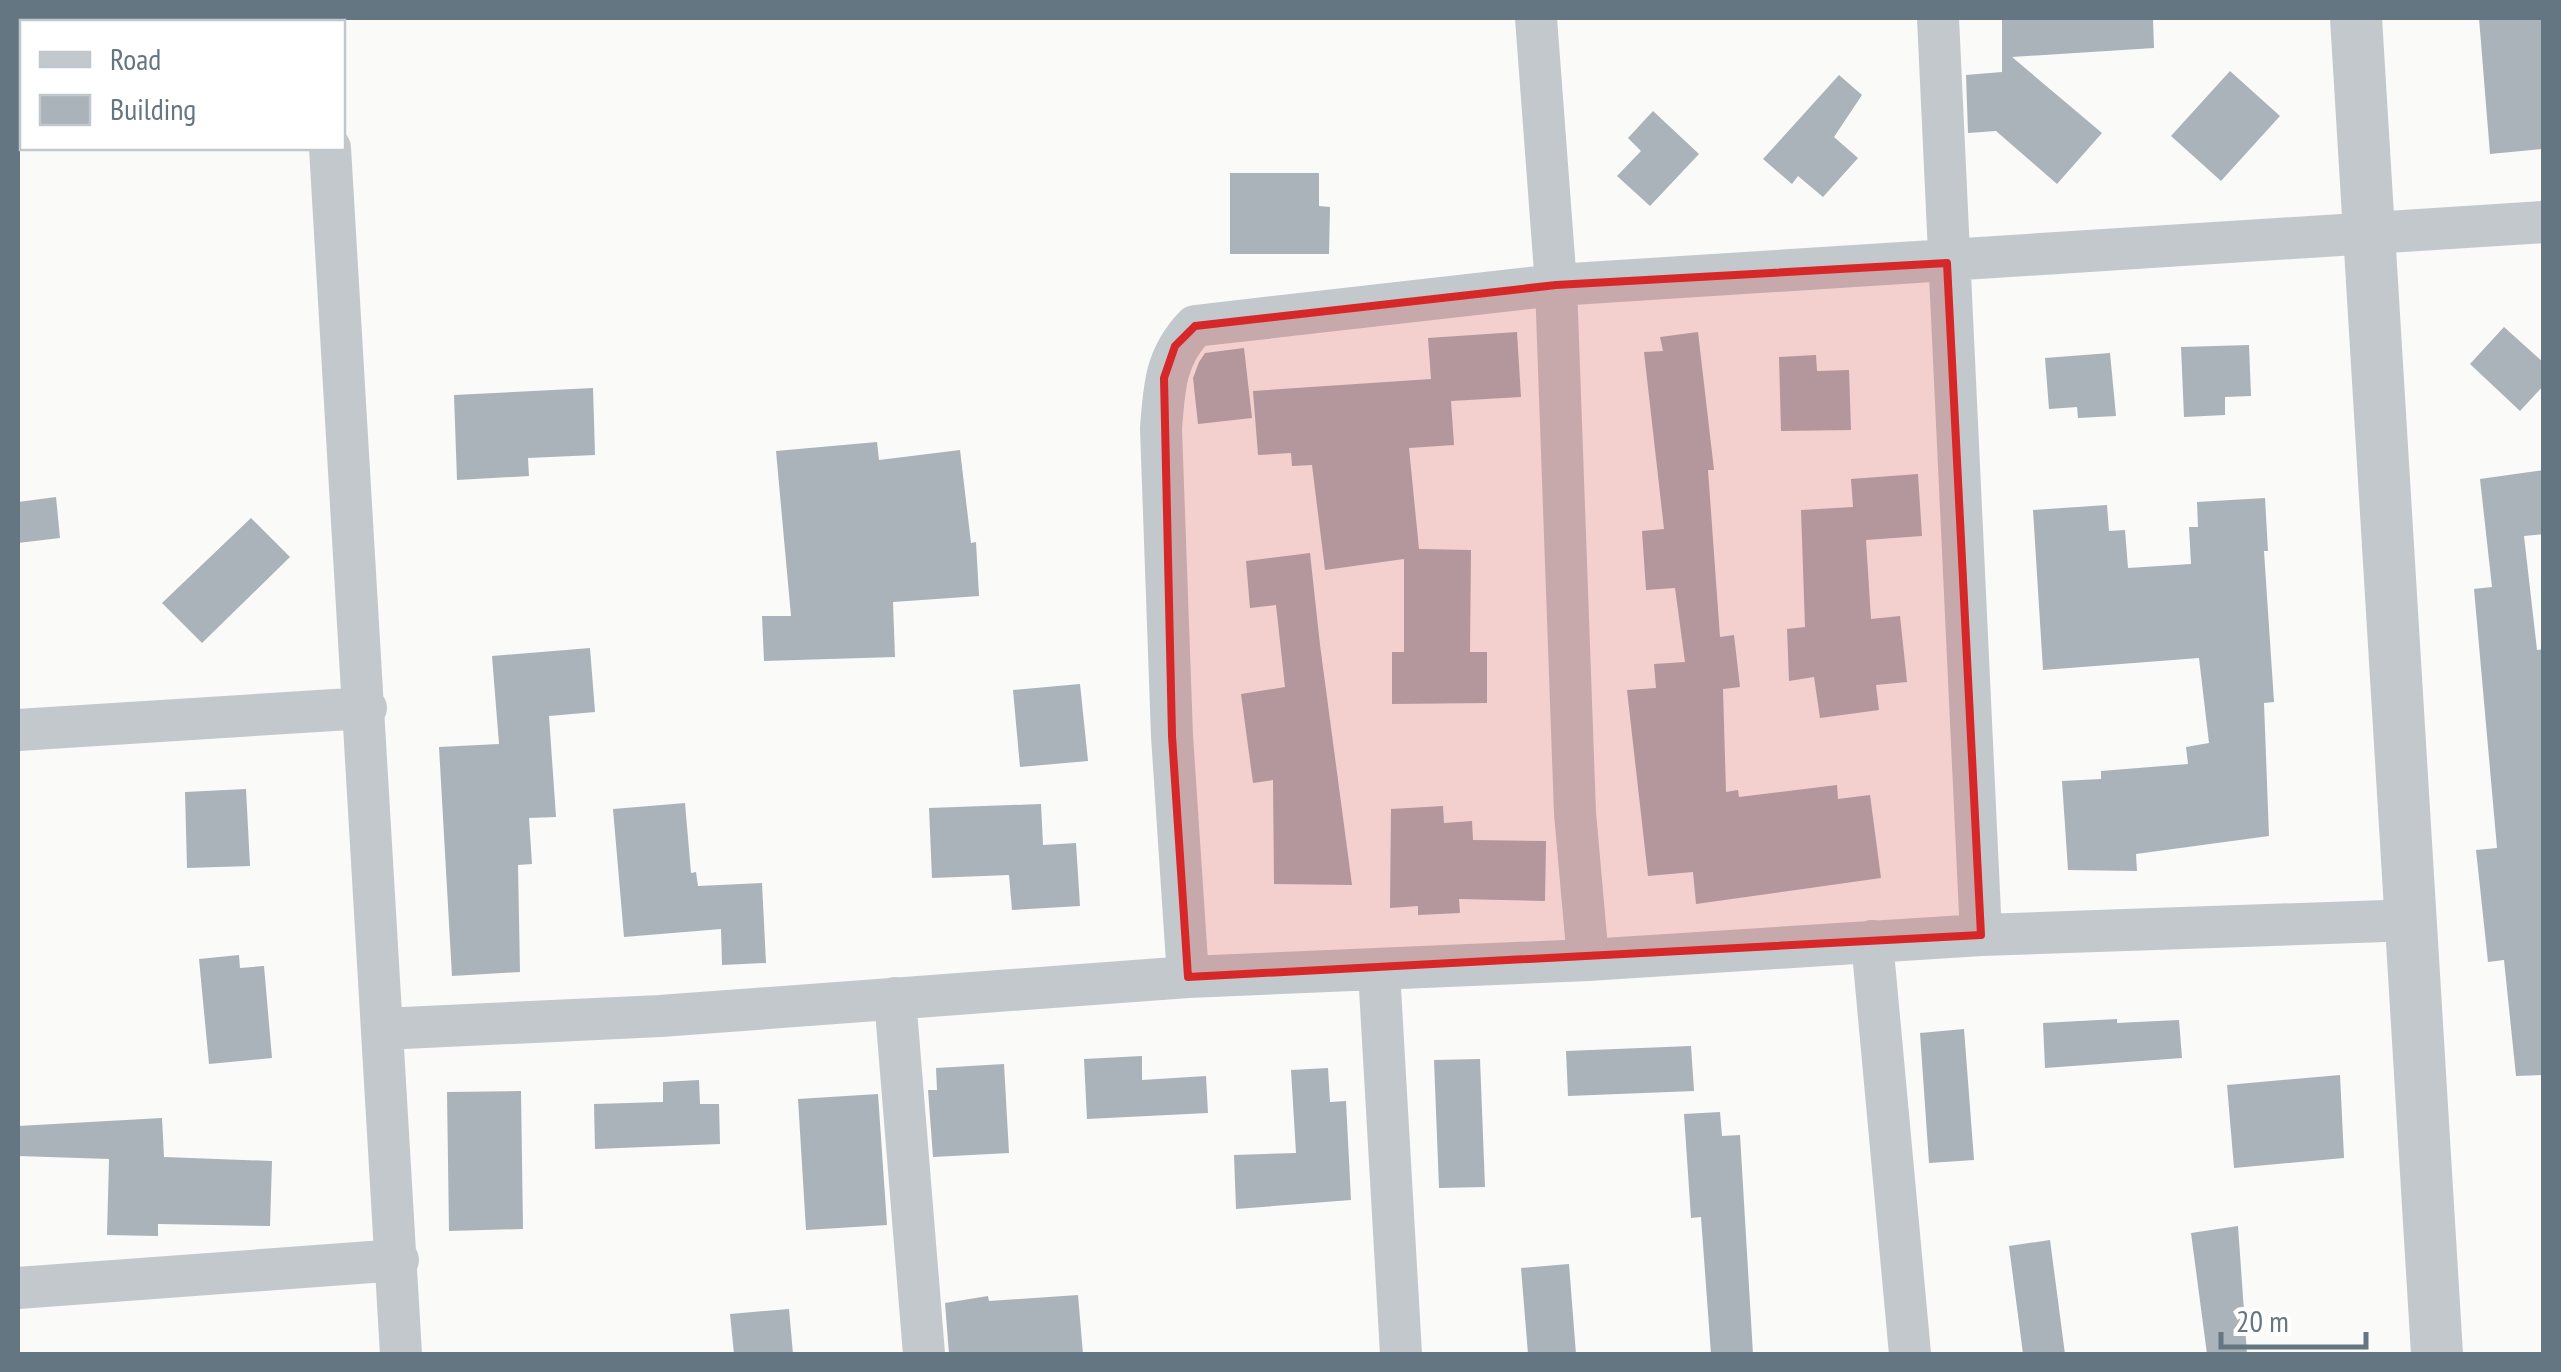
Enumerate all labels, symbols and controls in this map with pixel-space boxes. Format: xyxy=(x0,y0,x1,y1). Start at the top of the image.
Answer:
legend xyxy=(20,20,345,150)
text: Road xyxy=(110,39,161,78)
text: Building xyxy=(110,89,196,128)
scale bar xyxy=(2221,1287,2366,1349)
text: 20 m xyxy=(2236,1301,2289,1340)

